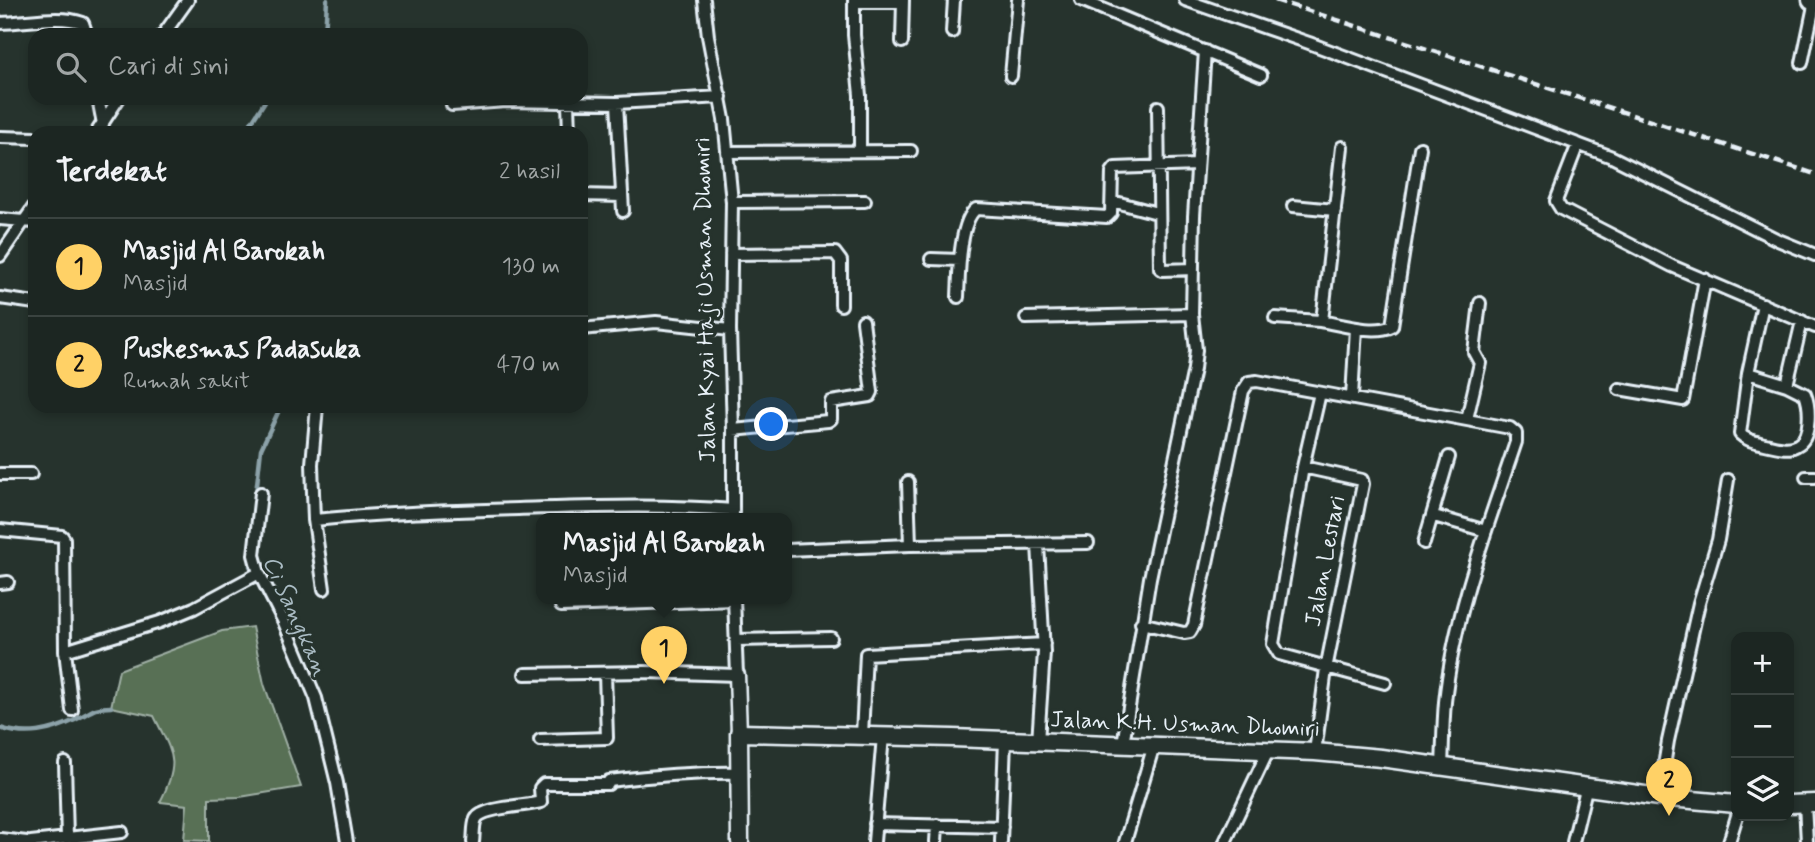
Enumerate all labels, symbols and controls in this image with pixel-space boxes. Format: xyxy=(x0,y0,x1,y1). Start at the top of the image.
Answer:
search box xyxy=(28,28,588,105)
icon: search xyxy=(52,48,90,86)
text: Cari di sini xyxy=(108,50,229,84)
street label: Jalan Kyai Haji Usman Dhomiri xyxy=(688,137,724,463)
text: Terdekat xyxy=(56,152,167,191)
text: 2 hasil xyxy=(499,157,560,187)
text: Masjid Al Barokah xyxy=(123,235,325,269)
text: 1 xyxy=(74,252,84,282)
text: 130 m xyxy=(502,252,560,282)
text: Masjid xyxy=(123,269,188,299)
text: Puskesmas Padasuka xyxy=(123,333,361,367)
text: 2 xyxy=(73,350,85,380)
text: 470 m xyxy=(497,350,560,380)
text: Rumah sakit xyxy=(123,367,250,397)
your location xyxy=(754,407,788,441)
street label: Jalan Lestari xyxy=(1299,493,1353,629)
popup xyxy=(536,513,792,604)
text: Masjid Al Barokah xyxy=(563,527,765,561)
water label: Ci Sangkan xyxy=(255,551,335,681)
text: Masjid xyxy=(563,561,628,591)
pin: 1 xyxy=(641,626,687,684)
map controls xyxy=(1731,632,1794,821)
button: + xyxy=(1731,632,1794,695)
button: − xyxy=(1731,695,1794,758)
street label: Jalan K.H. Usman Dhomiri xyxy=(1050,705,1320,745)
pin: 2 xyxy=(1646,758,1692,816)
button: layers xyxy=(1731,758,1794,821)

